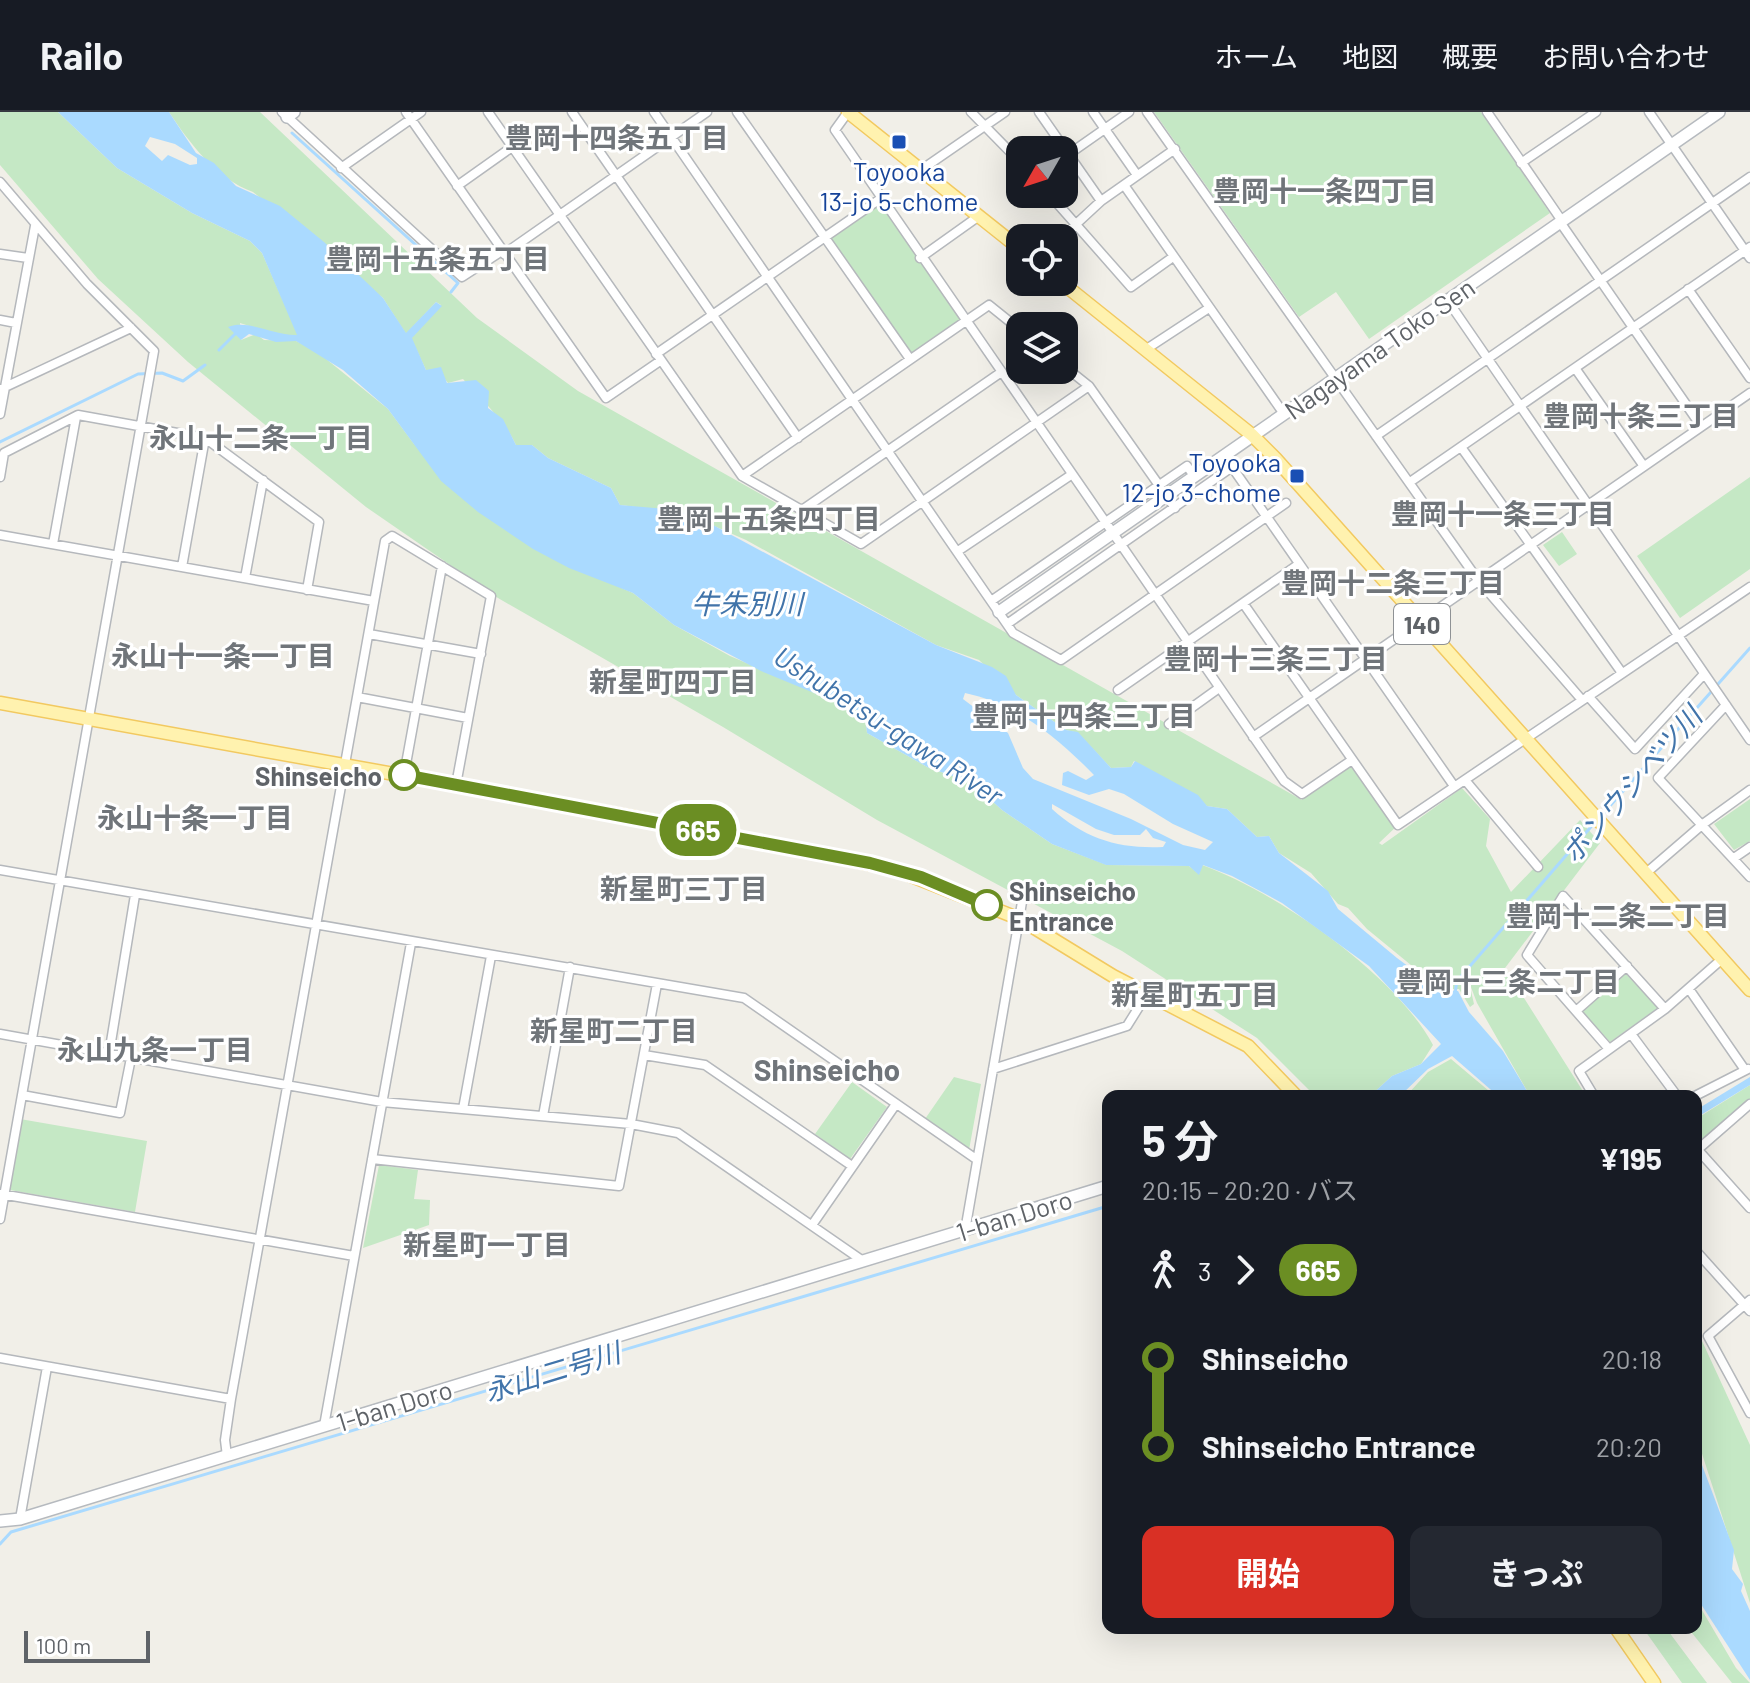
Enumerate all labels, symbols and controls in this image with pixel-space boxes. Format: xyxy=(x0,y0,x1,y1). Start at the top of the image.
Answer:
text: Railo xyxy=(40,32,124,78)
text: ホーム xyxy=(1215,39,1298,73)
text: 地図 xyxy=(1342,39,1398,73)
text: 概要 xyxy=(1442,39,1498,73)
text: お問い合わせ xyxy=(1542,39,1710,73)
district label: 豊岡十四条五丁目 xyxy=(505,120,729,154)
marker: Toyooka 13-jo 5-chome xyxy=(890,133,908,151)
north arrow xyxy=(1006,136,1078,208)
map controls xyxy=(1006,136,1078,384)
place label: Toyooka 13-jo 5-chome xyxy=(820,155,978,216)
district label: 豊岡十一条四丁目 xyxy=(1213,173,1437,207)
button: locate xyxy=(1006,224,1078,296)
district label: 豊岡十五条五丁目 xyxy=(326,241,550,275)
street label: Nagayama Toko Sen xyxy=(1278,271,1480,425)
button: layers xyxy=(1006,312,1078,384)
district label: 豊岡十条三丁目 xyxy=(1543,398,1739,432)
district label: 永山十二条一丁目 xyxy=(149,420,373,454)
place label: Toyooka 12-jo 3-chome xyxy=(1122,446,1281,507)
marker: Toyooka 12-jo 3-chome xyxy=(1288,467,1306,485)
district label: 豊岡十一条三丁目 xyxy=(1391,496,1615,530)
district label: 豊岡十五条四丁目 xyxy=(657,501,881,535)
district label: 豊岡十二条三丁目 xyxy=(1281,565,1505,599)
water label: 牛朱別川 xyxy=(691,586,806,620)
road number: 140 xyxy=(1394,604,1450,644)
district label: 永山十一条一丁目 xyxy=(111,638,335,672)
water label: Ushubetsu-gawa River xyxy=(768,638,1011,812)
district label: 豊岡十三条三丁目 xyxy=(1164,641,1388,675)
district label: 新星町四丁目 xyxy=(589,664,757,698)
water label: ポンウシベツ川 xyxy=(1554,697,1710,869)
district label: 豊岡十四条三丁目 xyxy=(972,698,1196,732)
place label: Shinseicho xyxy=(255,760,382,791)
marker: Shinseicho xyxy=(389,760,419,790)
district label: 永山十条一丁目 xyxy=(97,800,293,834)
line badge: 665 xyxy=(652,804,744,856)
text: 665 xyxy=(675,813,721,847)
district label: 新星町三丁目 xyxy=(600,871,768,905)
place label: Shinseicho Entrance xyxy=(1009,875,1136,936)
marker: Shinseicho Entrance xyxy=(972,890,1002,920)
district label: 豊岡十二条二丁目 xyxy=(1506,898,1730,932)
district label: 豊岡十三条二丁目 xyxy=(1396,964,1620,998)
district label: 新星町五丁目 xyxy=(1111,977,1279,1011)
district label: 新星町二丁目 xyxy=(530,1013,698,1047)
district label: 永山九条一丁目 xyxy=(57,1032,253,1066)
district label: Shinseicho xyxy=(754,1051,900,1087)
text: 5 分 xyxy=(1142,1113,1219,1166)
text: ¥195 xyxy=(1599,1140,1662,1176)
text: 20:15 – 20:20 · バス xyxy=(1142,1174,1358,1205)
street label: 1-ban Doro xyxy=(952,1183,1076,1247)
district label: 新星町一丁目 xyxy=(403,1227,571,1261)
icon: walk xyxy=(1142,1248,1186,1292)
icon: forward xyxy=(1223,1248,1267,1292)
text: 665 xyxy=(1295,1253,1341,1287)
text: 3 xyxy=(1198,1255,1211,1286)
water label: 永山二号川 xyxy=(480,1333,627,1408)
text: Shinseicho xyxy=(1202,1340,1349,1376)
text: 20:18 xyxy=(1602,1343,1662,1374)
street label: 1-ban Doro xyxy=(332,1373,456,1437)
text: Shinseicho Entrance xyxy=(1202,1428,1476,1464)
text: 20:20 xyxy=(1596,1431,1662,1462)
button: 開始 xyxy=(1142,1526,1394,1618)
button: きっぷ xyxy=(1410,1526,1662,1618)
scale bar xyxy=(24,1627,150,1663)
text: 100 m xyxy=(36,1632,91,1658)

